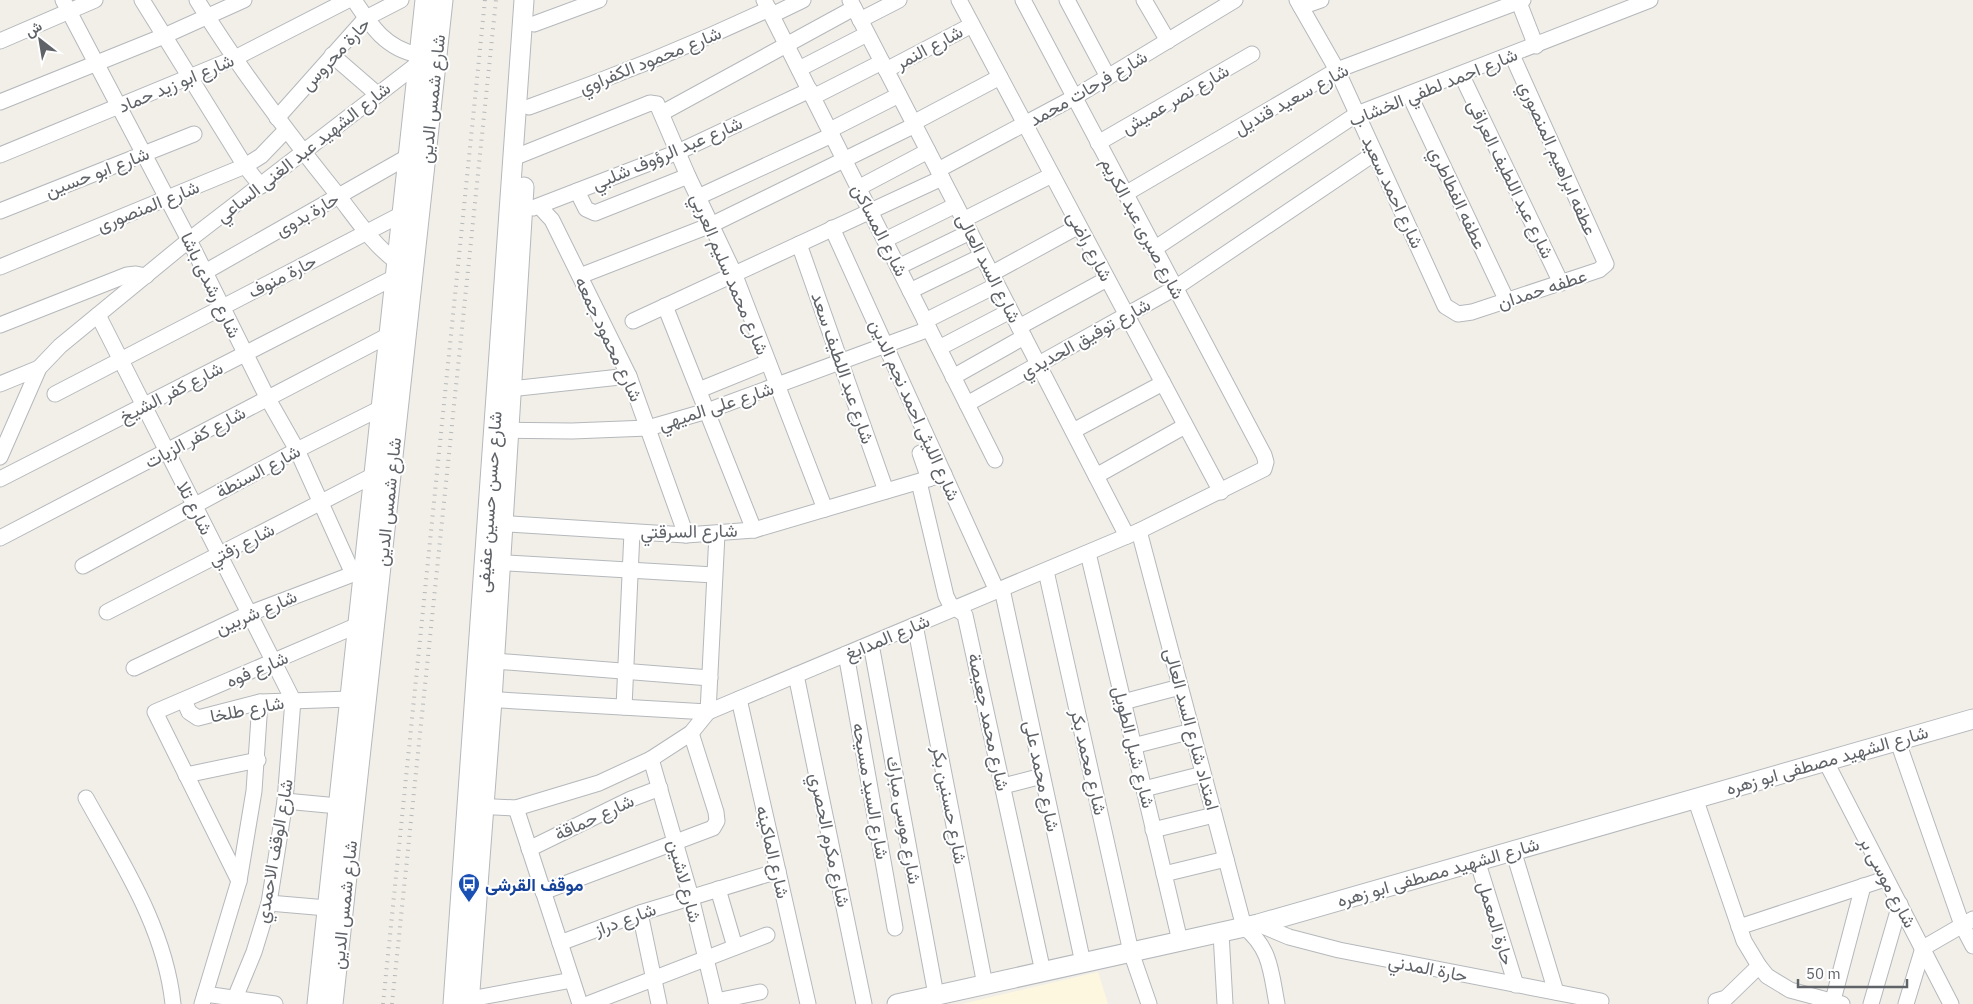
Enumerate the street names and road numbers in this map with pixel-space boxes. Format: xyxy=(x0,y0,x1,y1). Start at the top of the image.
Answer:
street label: حارة محروس xyxy=(295,13,375,95)
street label: شارع النمر xyxy=(890,20,967,76)
street label: شارع محمود الكفراوي xyxy=(575,21,726,103)
street label: شارع شمس الدين xyxy=(414,33,451,165)
street label: شارع احمد لطفي الخشاب xyxy=(1345,43,1522,135)
street label: شارع فرحات محمد xyxy=(1025,45,1152,132)
street label: شارع ابو زيد حماد xyxy=(115,48,238,119)
street label: شارع سعيد قنديل xyxy=(1230,58,1353,141)
street label: شارع نصر عميش xyxy=(1117,59,1234,140)
street label: شارع الشهيد عبد الغنى الساعي xyxy=(211,77,398,231)
street label: عطفه ابراهيم المنصوري xyxy=(1510,77,1602,240)
street label: شارع عبد اللطيف العراقى xyxy=(1462,96,1559,263)
street label: شارع عبد الرؤوف شلبي xyxy=(588,111,747,199)
street label: شارع احمد سعيد xyxy=(1356,132,1429,252)
street label: شارع ابو حسين xyxy=(42,142,153,203)
street label: عطفه الفطاطري xyxy=(1421,143,1492,255)
street label: شارع صبرى عبد الكريم xyxy=(1095,153,1190,303)
street label: شارع المنصورى xyxy=(93,175,203,238)
street label: شارع المساكن xyxy=(846,180,913,281)
street label: حارة بدوى xyxy=(271,187,343,241)
street label: شارع محمد سليم العربي xyxy=(682,190,774,360)
street label: شارع راضى xyxy=(1061,207,1118,286)
street label: شارع السد العالى xyxy=(951,209,1027,327)
street label: شارع رشدى باشا xyxy=(175,228,247,342)
street label: حارة منوف xyxy=(244,249,320,303)
street label: عطفه حمدان xyxy=(1495,264,1589,314)
street label: شارع محمود جمعه xyxy=(569,273,648,406)
street label: شارع عبد اللطيف سعد xyxy=(805,289,880,447)
street label: شارع توفيق الحديدي xyxy=(1016,293,1156,387)
street label: شارع الليثى احمد نجم الدين xyxy=(864,316,965,505)
street label: شارع كفر الشيخ xyxy=(115,356,227,429)
street label: شارع على الميهي xyxy=(655,377,778,439)
street label: شارع كفر الزيات xyxy=(141,401,250,474)
street label: شارع حسن حسين عفيفى xyxy=(471,410,508,594)
street label: شارع شمس الدين xyxy=(370,436,407,568)
street label: شارع السنطة xyxy=(212,439,305,504)
street label: شارع تلا xyxy=(171,477,218,539)
street label: شارع زفتي xyxy=(204,517,280,574)
street label: شارع السرقتي xyxy=(640,519,738,547)
street label: شارع شربين xyxy=(212,584,301,640)
street label: شارع المدابغ xyxy=(841,609,933,666)
street label: امتداد شارع السد العالى xyxy=(1158,645,1225,813)
street label: شارع فوه xyxy=(223,646,292,693)
street label: شارع محمد جعيصة xyxy=(962,651,1015,793)
street label: شارع شبل الطويل xyxy=(1107,684,1160,811)
street label: شارع طلخا xyxy=(208,691,286,728)
street label: شارع محمد بكر xyxy=(1064,706,1112,817)
street label: شارع محمد على xyxy=(1018,718,1065,834)
street label: شارع الشهيد مصطفى ابو زهره xyxy=(1723,720,1931,801)
street label: شارع السيد مسيحه xyxy=(847,721,894,861)
street label: شارع حسنين بكر xyxy=(926,743,973,866)
street label: شارع موسى مبارك xyxy=(880,754,927,886)
street label: شارع مكرم الحصري xyxy=(801,771,855,910)
street label: شارع الوقف الاحمدي xyxy=(250,777,302,926)
street label: شارع حماقة xyxy=(551,789,638,846)
street label: شارع الماكينه xyxy=(750,803,795,901)
street label: شارع موسى بر xyxy=(1853,831,1922,932)
street label: شارع الشهيد مصطفى ابو زهره xyxy=(1334,832,1542,913)
street label: شارع لاشين xyxy=(662,837,707,925)
street label: شارع شمس الدين xyxy=(326,839,363,971)
street label: حارة المعمل xyxy=(1472,878,1520,968)
street label: شارع دراز xyxy=(590,897,660,942)
street label: حارة المدني xyxy=(1386,949,1470,991)

